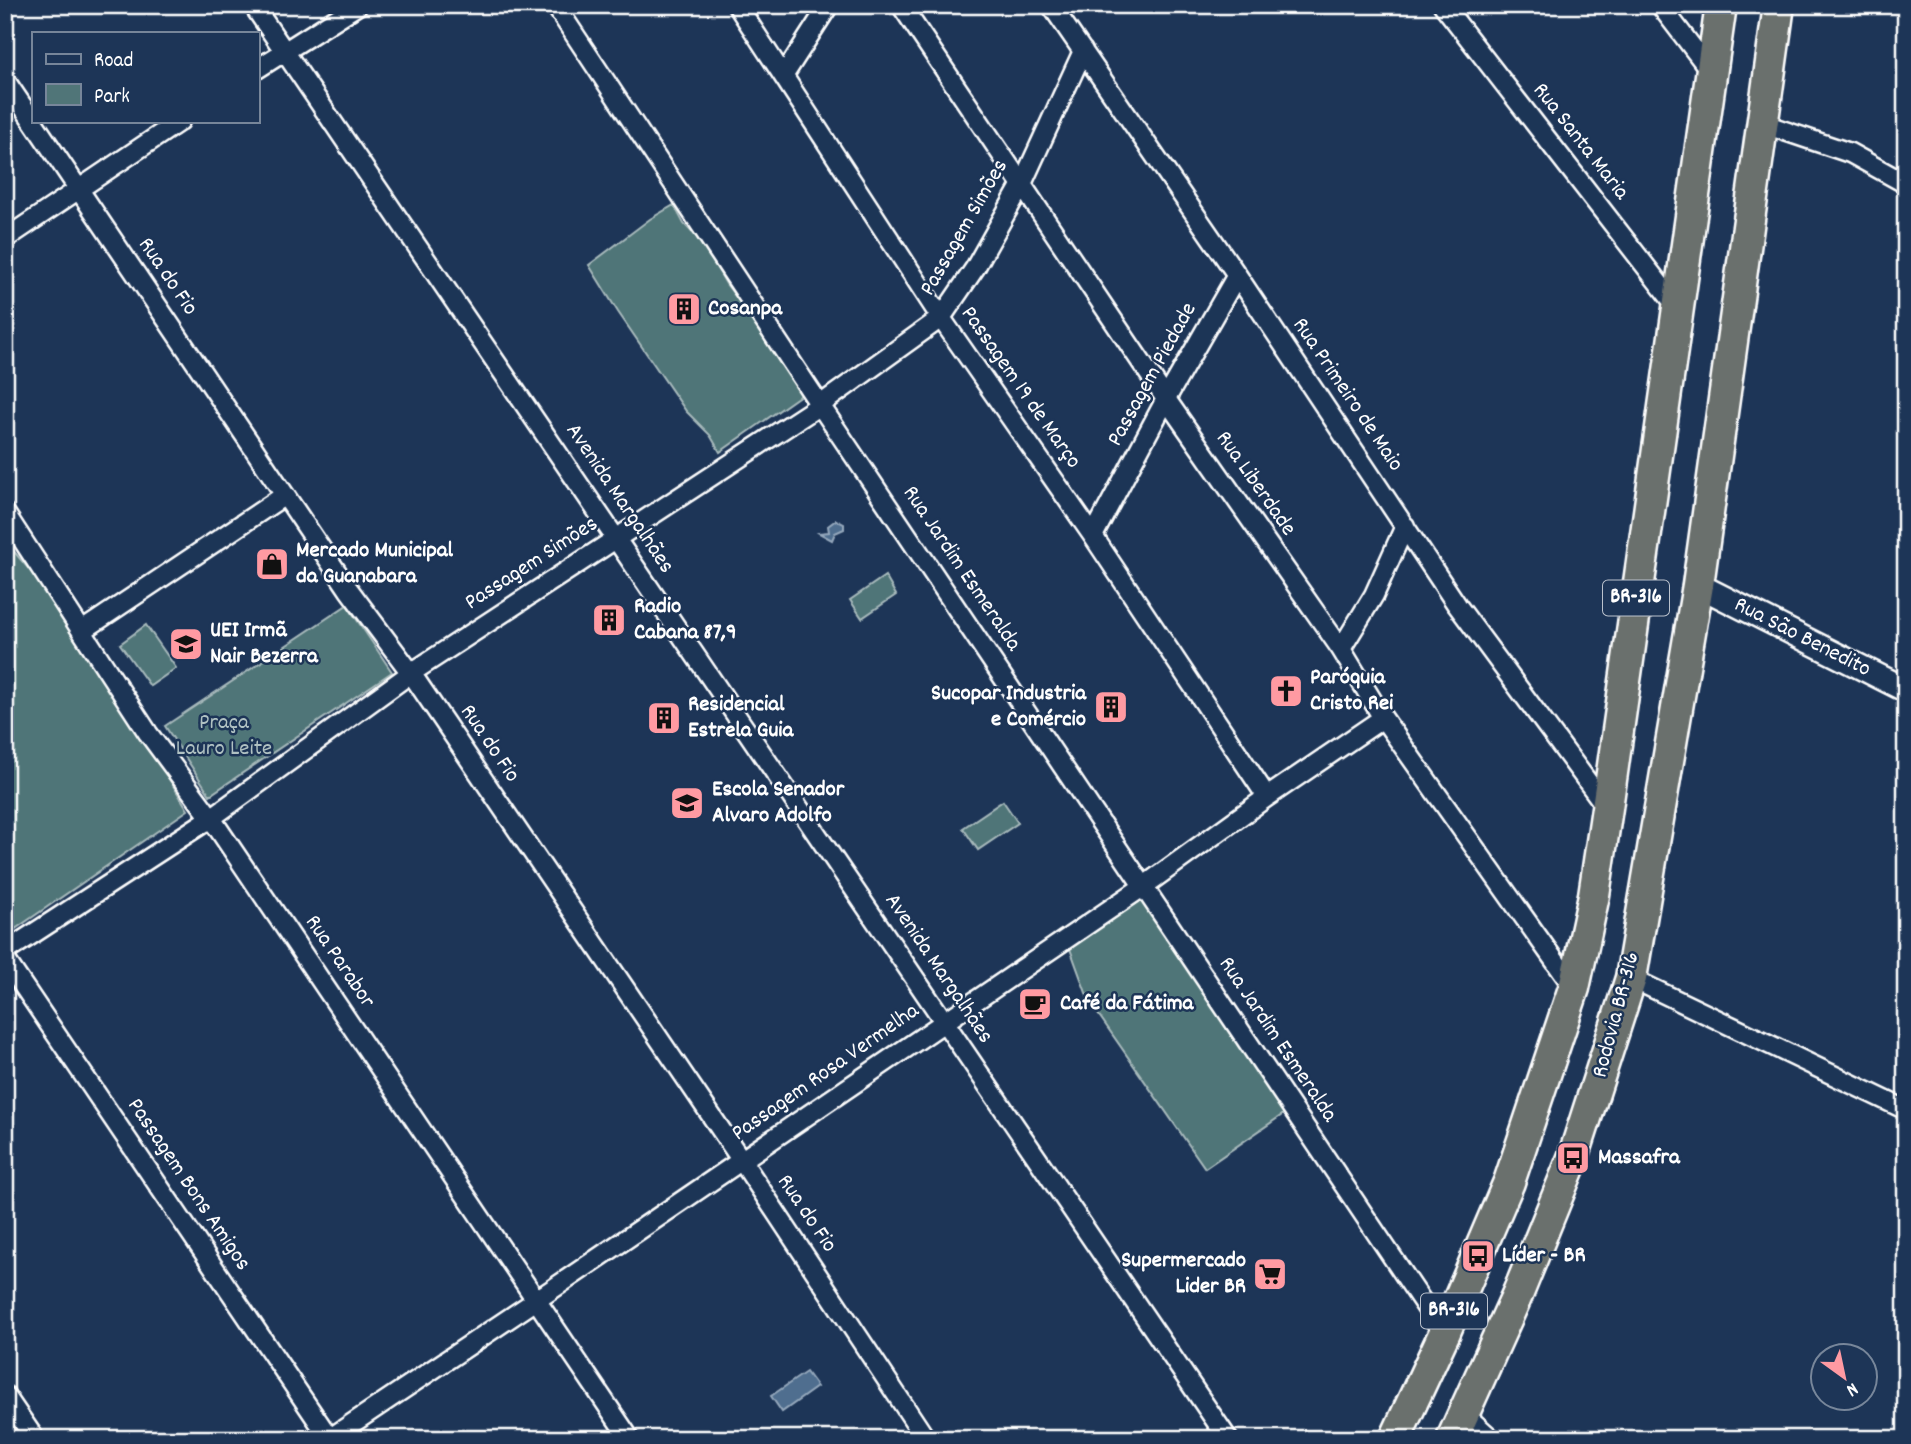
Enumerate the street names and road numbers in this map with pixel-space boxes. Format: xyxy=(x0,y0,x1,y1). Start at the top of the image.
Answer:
street label: Rua Santa Maria xyxy=(1524,76,1637,209)
street label: Passagem Simões xyxy=(912,154,1018,302)
street label: Rua do Fio xyxy=(129,231,205,323)
street label: Passagem Piedade xyxy=(1100,297,1206,453)
street label: Passagem 19 de Março xyxy=(951,300,1089,476)
street label: Rua Primeiro de Maio xyxy=(1283,311,1411,479)
street label: Avenida Margalhães xyxy=(556,417,682,581)
street label: Rua Liberdade xyxy=(1207,425,1303,543)
street label: Rua Jardim Esmeralda xyxy=(893,480,1029,659)
street label: Passagem Simões xyxy=(459,509,605,619)
road number: BR-316 xyxy=(1603,580,1669,616)
street label: Rua São Benedito xyxy=(1728,589,1876,687)
street label: Rua do Fio xyxy=(451,698,527,790)
street label: Avenida Margalhães xyxy=(875,887,1001,1051)
street label: Rua Parabor xyxy=(296,909,383,1016)
street label: Rodovia BR-316 xyxy=(1584,949,1650,1081)
street label: Rua Jardim Esmeralda xyxy=(1209,951,1345,1130)
street label: Passagem Rosa Vermelha xyxy=(726,995,927,1150)
street label: Passagem Bons Amigos xyxy=(118,1092,258,1278)
street label: Rua do Fio xyxy=(768,1168,844,1260)
road number: BR-316 xyxy=(1421,1294,1487,1328)

